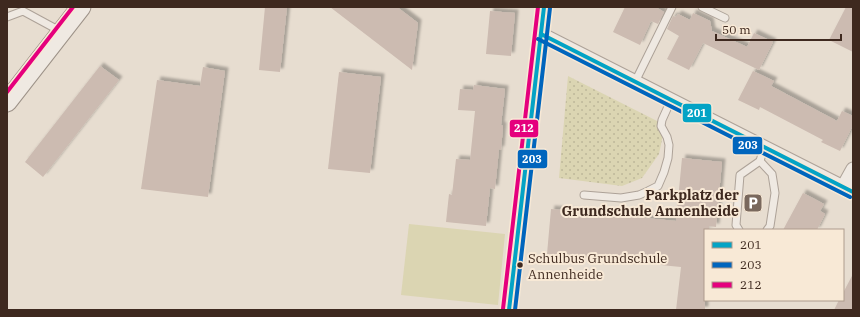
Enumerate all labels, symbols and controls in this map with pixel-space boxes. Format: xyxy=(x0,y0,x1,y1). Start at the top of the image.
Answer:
scale bar xyxy=(716,16,841,42)
text: 50 m xyxy=(722,22,751,37)
line badge: 201 xyxy=(682,103,712,123)
text: 201 xyxy=(687,106,707,120)
line badge: 212 xyxy=(509,119,539,138)
text: 212 xyxy=(514,121,534,135)
line badge: 203 xyxy=(732,136,763,155)
text: 203 xyxy=(738,138,758,152)
line badge: 203 xyxy=(517,149,548,169)
text: 203 xyxy=(522,152,542,166)
place label: Parkplatz der Grundschule Annenheide xyxy=(561,186,739,220)
parking icon: Parkplatz der Grundschule Annenheide xyxy=(742,192,764,214)
legend xyxy=(704,229,844,301)
text: 201 xyxy=(740,237,762,252)
place label: Schulbus Grundschule Annenheide xyxy=(528,250,667,283)
text: 203 xyxy=(740,257,762,272)
marker: Schulbus Grundschule Annenheide xyxy=(515,260,525,270)
text: 212 xyxy=(740,277,762,292)

